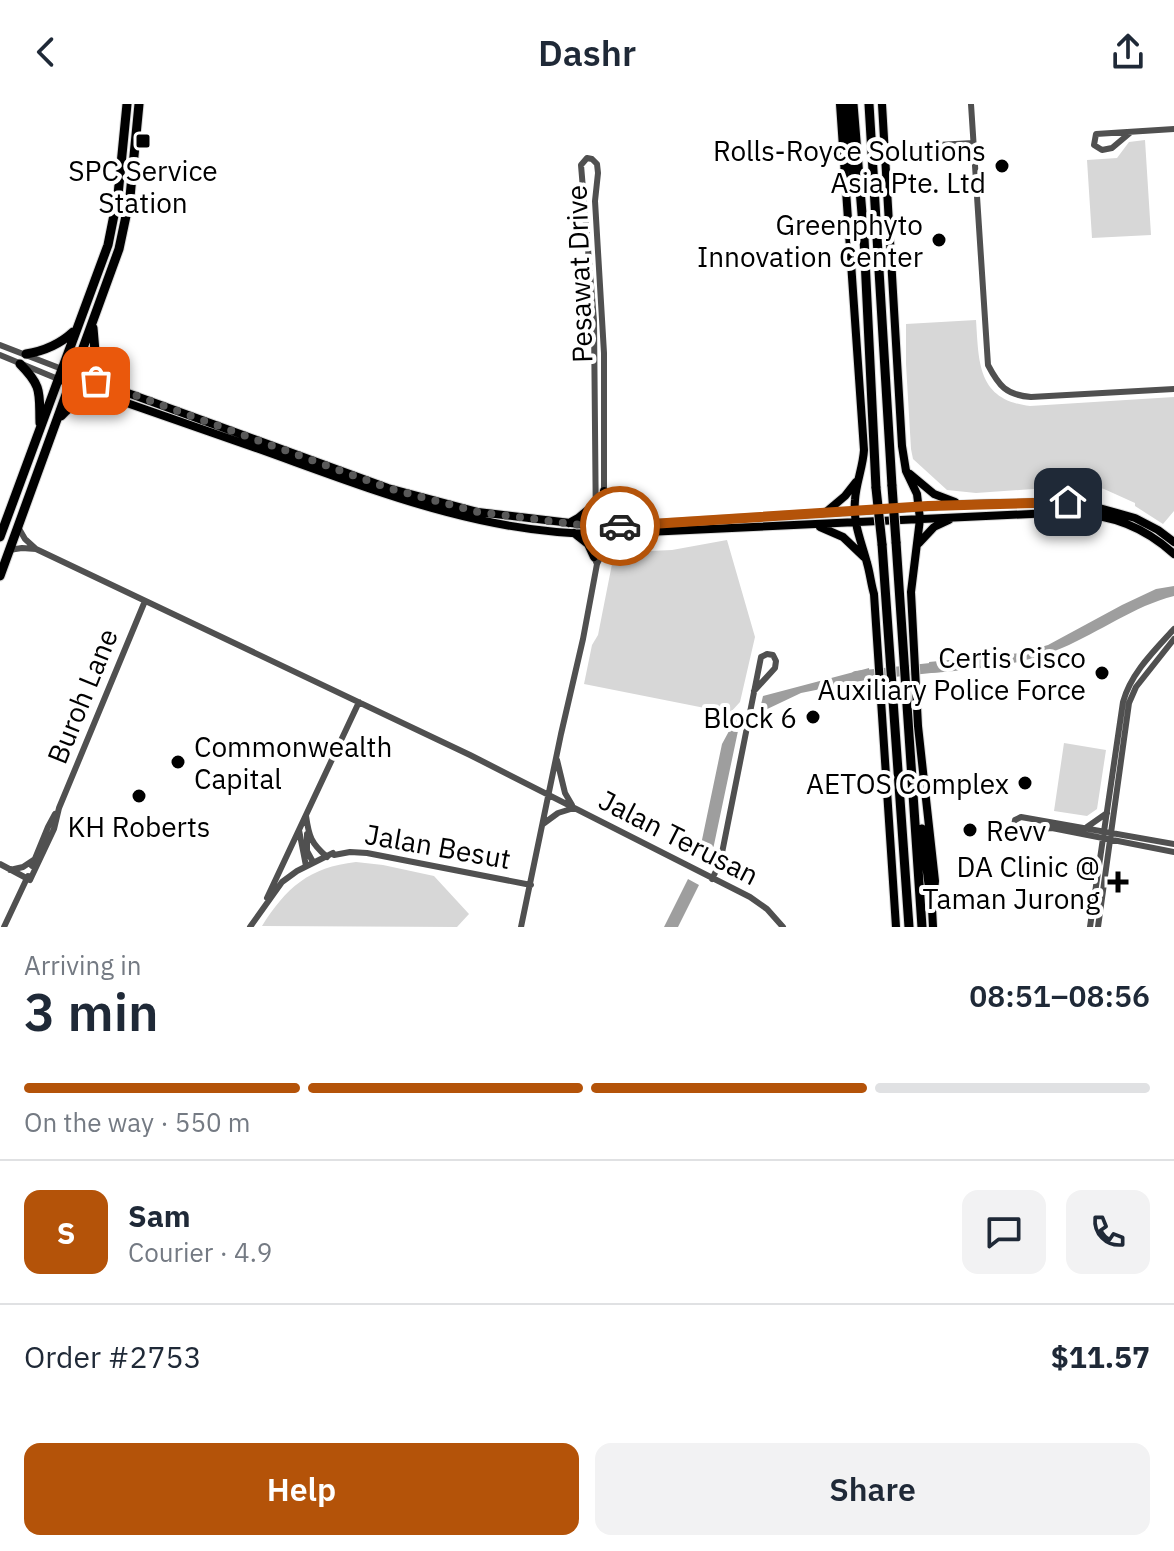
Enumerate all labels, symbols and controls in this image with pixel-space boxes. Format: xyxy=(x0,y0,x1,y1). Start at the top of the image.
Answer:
text: Dashr xyxy=(538,29,636,76)
icon: back xyxy=(24,30,68,74)
icon: share xyxy=(1106,30,1150,74)
marker: SPC Service Station xyxy=(134,132,152,150)
place label: Rolls-Royce Solutions Asia Pte. Ltd xyxy=(713,132,986,201)
place label: SPC Service Station xyxy=(68,152,218,221)
marker: Rolls-Royce Solutions Asia Pte. Ltd xyxy=(993,157,1011,175)
street label: Pesawat Drive xyxy=(557,184,601,364)
place label: Greenphyto Innovation Center xyxy=(697,206,923,275)
marker: Greenphyto Innovation Center xyxy=(930,231,948,249)
pin xyxy=(62,347,130,415)
icon: bag xyxy=(74,359,118,403)
pin xyxy=(1034,468,1102,536)
icon: home xyxy=(1046,480,1090,524)
courier xyxy=(580,486,660,566)
icon: car xyxy=(598,504,642,548)
street label: Buroh Lane xyxy=(38,623,126,769)
place label: Certis Cisco Auxiliary Police Force xyxy=(818,639,1086,708)
marker: Certis Cisco Auxiliary Police Force xyxy=(1093,664,1111,682)
place label: Block 6 xyxy=(703,699,797,736)
marker: Block 6 xyxy=(804,708,822,726)
place label: Commonwealth Capital xyxy=(194,728,392,797)
marker: Commonwealth Capital xyxy=(169,753,187,771)
place label: AETOS Complex xyxy=(806,765,1009,802)
marker: AETOS Complex xyxy=(1016,774,1034,792)
street label: Jalan Terusan xyxy=(593,781,765,893)
marker: KH Roberts xyxy=(130,787,148,805)
place label: KH Roberts xyxy=(68,808,210,845)
place label: Revv xyxy=(986,812,1046,849)
street label: Jalan Besut xyxy=(362,815,514,877)
marker: Revv xyxy=(961,821,979,839)
place label: DA Clinic @ Taman Jurong xyxy=(922,848,1100,917)
marker: DA Clinic @ Taman Jurong xyxy=(1107,871,1129,893)
text: Arriving in xyxy=(24,948,141,982)
text: 08:51–08:56 xyxy=(969,976,1150,1015)
text: 3 min xyxy=(24,978,159,1045)
text: On the way · 550 m xyxy=(24,1105,250,1139)
button: chat xyxy=(962,1190,1046,1274)
button: phone xyxy=(1066,1190,1150,1274)
text: Sam xyxy=(128,1196,191,1235)
text: S xyxy=(57,1213,75,1252)
text: Courier · 4.9 xyxy=(128,1235,272,1269)
text: Order #2753 xyxy=(24,1337,201,1376)
text: $11.57 xyxy=(1051,1337,1150,1376)
button: Help xyxy=(24,1443,579,1535)
button: Share xyxy=(595,1443,1150,1535)

